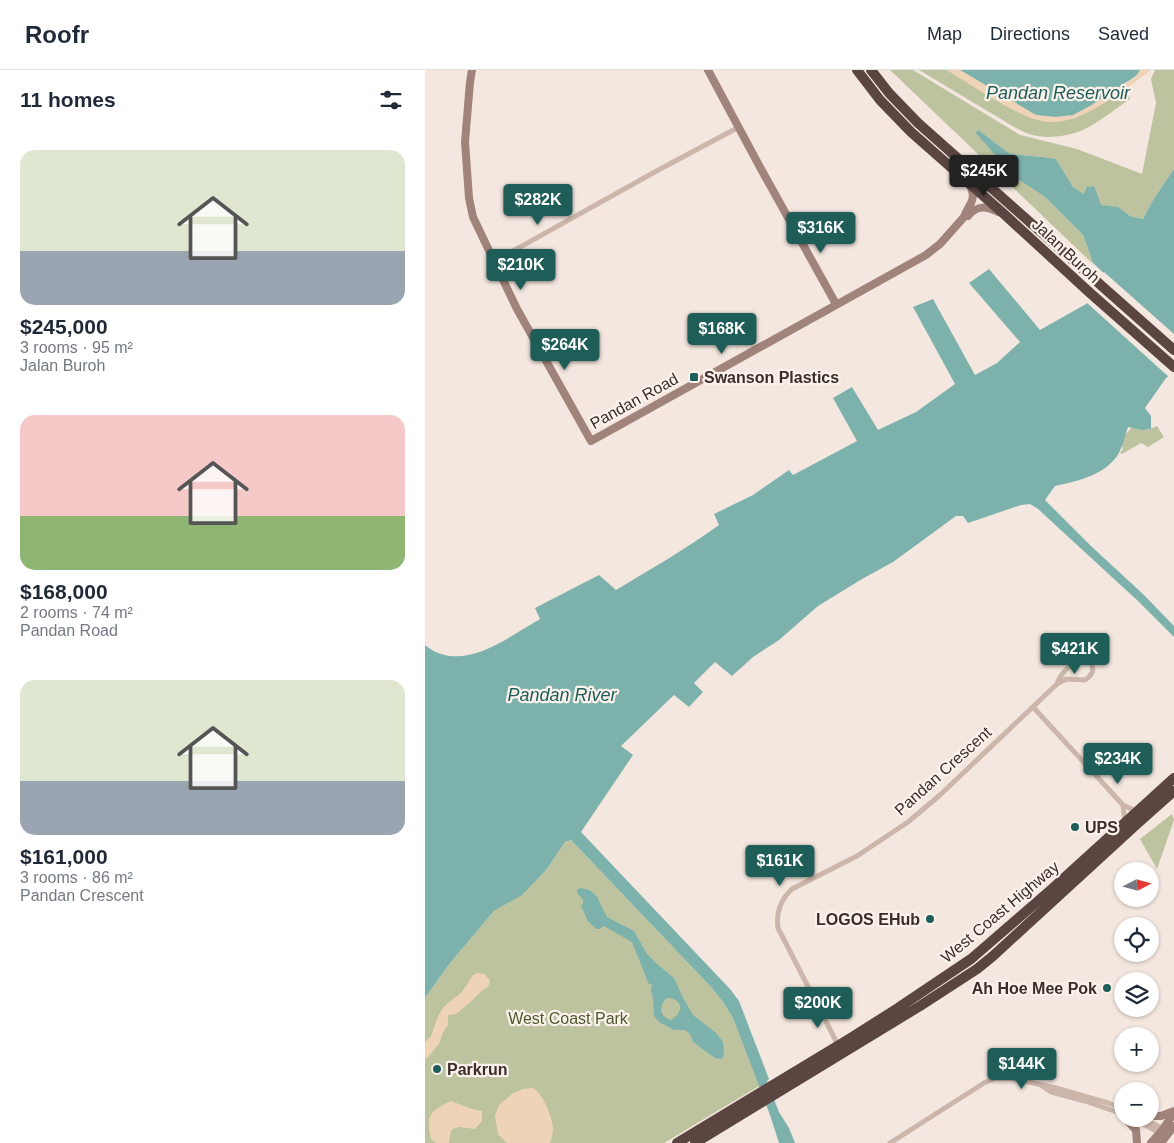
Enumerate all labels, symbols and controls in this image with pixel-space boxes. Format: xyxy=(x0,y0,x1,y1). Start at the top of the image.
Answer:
text: Roofr xyxy=(25,21,89,48)
text: Map xyxy=(927,24,962,44)
text: Directions xyxy=(990,24,1070,44)
text: Saved xyxy=(1098,24,1149,44)
water label: Pandan Reservoir xyxy=(986,83,1131,103)
icon: filters xyxy=(377,86,405,114)
text: 11 homes xyxy=(20,88,116,111)
pin: $245K xyxy=(949,154,1019,197)
text: $245K xyxy=(960,162,1008,179)
icon: home xyxy=(168,183,258,273)
pin: $282K xyxy=(503,184,573,226)
text: $282K xyxy=(514,191,562,208)
pin: $316K xyxy=(786,212,856,254)
street label: Jalan Buroh xyxy=(1029,216,1103,286)
text: $316K xyxy=(797,219,845,236)
pin: $210K xyxy=(486,248,556,291)
text: $210K xyxy=(497,256,545,273)
pin: $168K xyxy=(687,312,757,355)
text: $245,000 xyxy=(20,315,108,338)
text: $168K xyxy=(698,320,746,337)
pin: $264K xyxy=(530,328,600,371)
text: $264K xyxy=(541,336,589,353)
text: 3 rooms · 95 m² xyxy=(20,339,133,356)
text: Jalan Buroh xyxy=(20,357,105,374)
place label: Swanson Plastics xyxy=(704,369,839,386)
street label: Pandan Road xyxy=(587,370,681,432)
marker: Swanson Plastics xyxy=(688,371,700,383)
icon: home xyxy=(168,448,258,538)
text: $168,000 xyxy=(20,580,108,603)
text: 2 rooms · 74 m² xyxy=(20,604,133,621)
text: Pandan Road xyxy=(20,622,118,639)
pin: $421K xyxy=(1040,632,1110,675)
text: $421K xyxy=(1051,640,1099,657)
water label: Pandan River xyxy=(507,685,618,705)
icon: home xyxy=(168,713,258,803)
street label: Pandan Crescent xyxy=(891,723,995,819)
pin: $234K xyxy=(1083,742,1153,785)
text: $234K xyxy=(1094,750,1142,767)
place label: UPS xyxy=(1085,819,1118,836)
marker: UPS xyxy=(1069,821,1081,833)
pin: $161K xyxy=(745,844,815,887)
text: $161,000 xyxy=(20,845,108,868)
text: $161K xyxy=(756,852,804,869)
street label: West Coast Highway xyxy=(938,858,1062,966)
north arrow xyxy=(1114,862,1159,908)
map controls xyxy=(1114,862,1159,1127)
text: 3 rooms · 86 m² xyxy=(20,869,133,886)
text: Pandan Crescent xyxy=(20,887,144,904)
place label: LOGOS EHub xyxy=(816,911,920,928)
marker: LOGOS EHub xyxy=(924,913,936,925)
button: locate xyxy=(1114,917,1159,962)
button: layers xyxy=(1114,972,1159,1017)
place label: Ah Hoe Mee Pok xyxy=(972,980,1097,997)
marker: Ah Hoe Mee Pok xyxy=(1101,982,1113,994)
pin: $200K xyxy=(783,986,853,1029)
text: $200K xyxy=(794,994,842,1011)
park label: West Coast Park xyxy=(508,1010,629,1027)
button: + xyxy=(1114,1027,1159,1072)
pin: $144K xyxy=(987,1048,1057,1090)
text: $144K xyxy=(998,1055,1046,1072)
place label: Parkrun xyxy=(447,1061,507,1078)
marker: Parkrun xyxy=(431,1063,443,1075)
button: − xyxy=(1114,1082,1159,1127)

